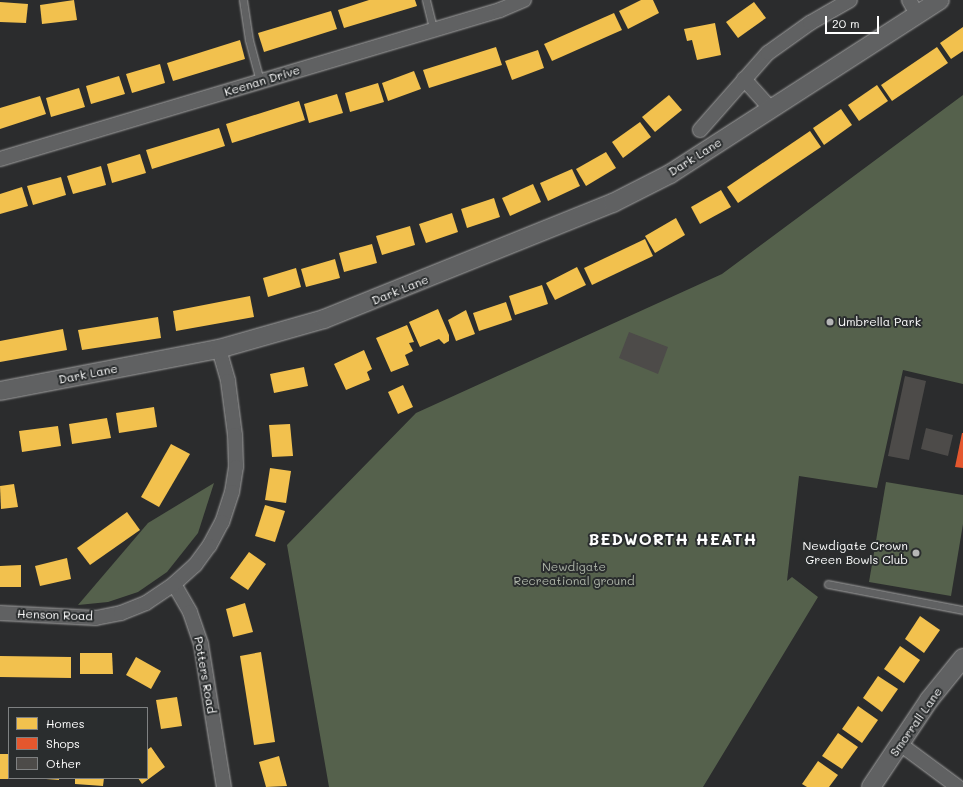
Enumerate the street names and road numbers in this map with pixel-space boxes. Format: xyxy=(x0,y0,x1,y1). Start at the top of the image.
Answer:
street label: Keenan Drive xyxy=(222,63,302,99)
street label: Dark Lane xyxy=(666,135,724,179)
street label: Dark Lane xyxy=(370,272,430,308)
street label: Dark Lane xyxy=(57,361,119,387)
street label: Henson Road xyxy=(17,606,93,624)
street label: Potters Road xyxy=(191,635,219,715)
street label: Smorrall Lane xyxy=(887,685,945,759)

